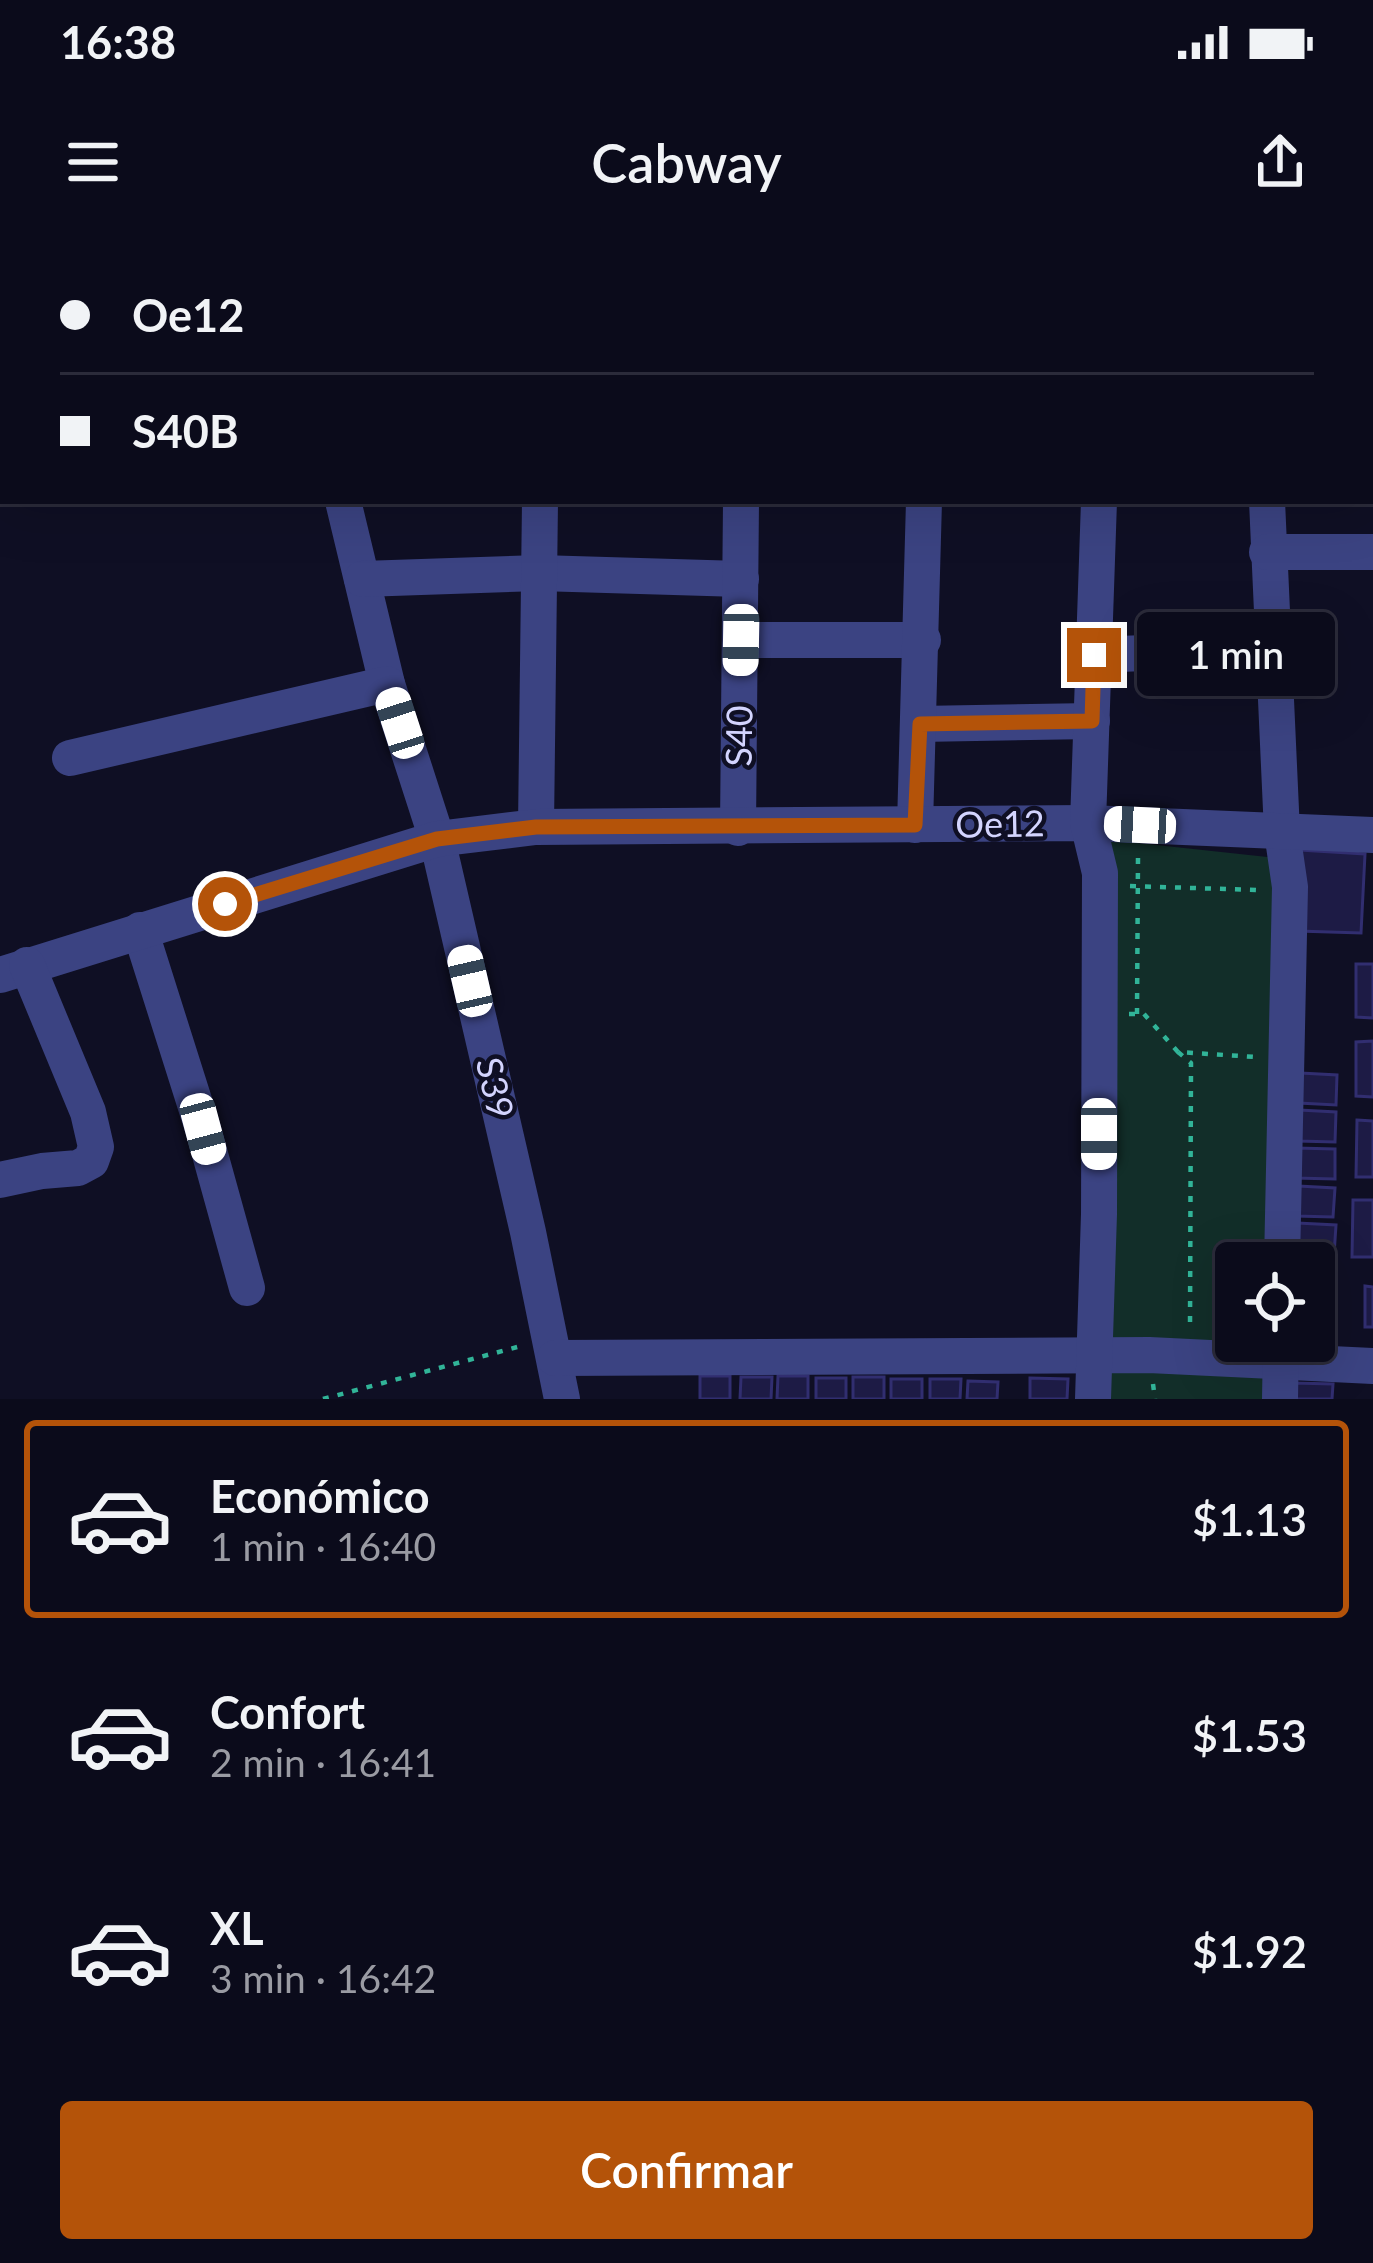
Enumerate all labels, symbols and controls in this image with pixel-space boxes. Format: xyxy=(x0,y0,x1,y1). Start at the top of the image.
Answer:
text: 16:38 xyxy=(60,15,176,69)
icon: menu xyxy=(60,129,126,195)
icon: share xyxy=(1247,129,1313,195)
text: Cabway xyxy=(591,130,782,195)
text: Oe12 xyxy=(132,288,244,342)
text: S40B xyxy=(132,404,239,458)
car xyxy=(722,604,760,676)
callout: 1 min xyxy=(1136,613,1334,697)
route end xyxy=(1067,628,1121,682)
text: 1 min xyxy=(1188,631,1284,677)
car xyxy=(372,683,428,763)
street label: S40 xyxy=(715,705,761,767)
street label: Oe12 xyxy=(955,800,1045,846)
car xyxy=(1103,805,1177,845)
route start xyxy=(198,877,252,931)
car xyxy=(444,942,496,1020)
street label: S39 xyxy=(468,1053,524,1123)
car xyxy=(176,1090,230,1168)
car xyxy=(1081,1098,1117,1170)
map controls xyxy=(1215,1242,1335,1362)
button: locate xyxy=(1215,1242,1335,1362)
icon: car xyxy=(66,1465,174,1573)
text: Económico xyxy=(210,1469,430,1523)
text: $1.13 xyxy=(1192,1492,1307,1546)
text: 1 min · 16:40 xyxy=(210,1523,436,1569)
icon: car xyxy=(66,1681,174,1789)
text: Confort xyxy=(210,1685,365,1739)
text: $1.53 xyxy=(1192,1708,1307,1762)
text: 2 min · 16:41 xyxy=(210,1739,436,1785)
icon: car xyxy=(66,1897,174,2005)
text: XL xyxy=(210,1901,264,1955)
text: $1.92 xyxy=(1192,1924,1307,1978)
text: 3 min · 16:42 xyxy=(210,1955,436,2001)
button: Confirmar xyxy=(60,2101,1313,2239)

